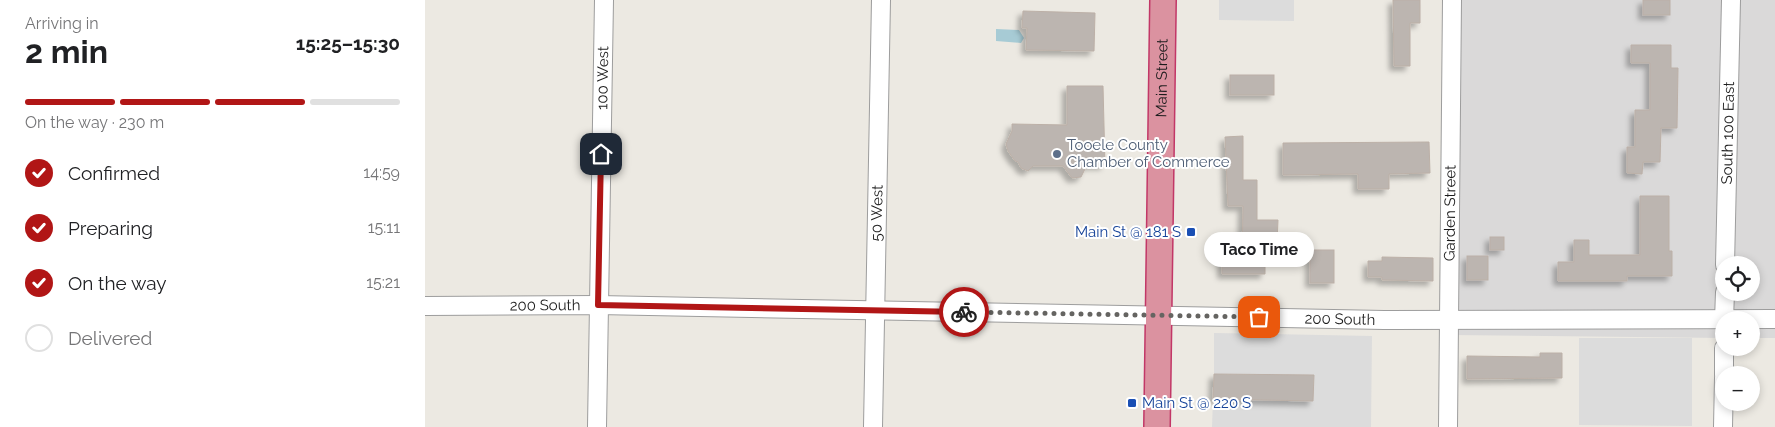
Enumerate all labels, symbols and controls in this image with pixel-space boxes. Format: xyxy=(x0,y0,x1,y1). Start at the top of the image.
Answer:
text: Arriving in xyxy=(25,14,99,33)
text: 15:25–15:30 xyxy=(296,32,400,54)
text: 2 min xyxy=(25,33,108,70)
street label: Main Street xyxy=(1152,39,1171,118)
street label: 100 West xyxy=(593,46,612,110)
street label: South 100 East xyxy=(1718,81,1738,185)
text: On the way · 230 m xyxy=(25,113,164,132)
pin xyxy=(580,133,622,175)
place label: Tooele County Chamber of Commerce xyxy=(1067,136,1230,171)
icon: home xyxy=(587,140,615,168)
marker: Tooele County Chamber of Commerce xyxy=(1051,148,1063,160)
icon: check xyxy=(25,159,53,187)
text: Confirmed xyxy=(68,162,160,184)
text: 14:59 xyxy=(363,163,400,182)
street label: Garden Street xyxy=(1441,165,1459,261)
street label: 50 West xyxy=(867,185,887,241)
icon: check xyxy=(25,214,53,242)
text: Preparing xyxy=(68,217,153,239)
text: 15:11 xyxy=(368,218,400,237)
place label: Main St @ 181 S xyxy=(1075,223,1181,241)
marker: Main St @ 181 S xyxy=(1185,226,1197,238)
callout: Taco Time xyxy=(1204,232,1314,267)
text: Taco Time xyxy=(1220,240,1298,259)
map controls xyxy=(1715,256,1760,411)
button: locate xyxy=(1715,256,1760,301)
icon: check xyxy=(25,269,53,297)
text: On the way xyxy=(68,272,167,294)
text: 15:21 xyxy=(366,273,400,292)
courier xyxy=(939,287,989,337)
street label: 200 South xyxy=(510,296,580,315)
pin xyxy=(1238,296,1280,338)
icon: bike xyxy=(950,298,978,326)
icon: bag xyxy=(1245,303,1273,331)
street label: 200 South xyxy=(1304,309,1375,329)
button: + xyxy=(1715,311,1760,356)
text: Delivered xyxy=(68,327,152,349)
button: − xyxy=(1715,366,1760,411)
place label: Main St @ 220 S xyxy=(1142,394,1251,412)
marker: Main St @ 220 S xyxy=(1126,397,1138,409)

